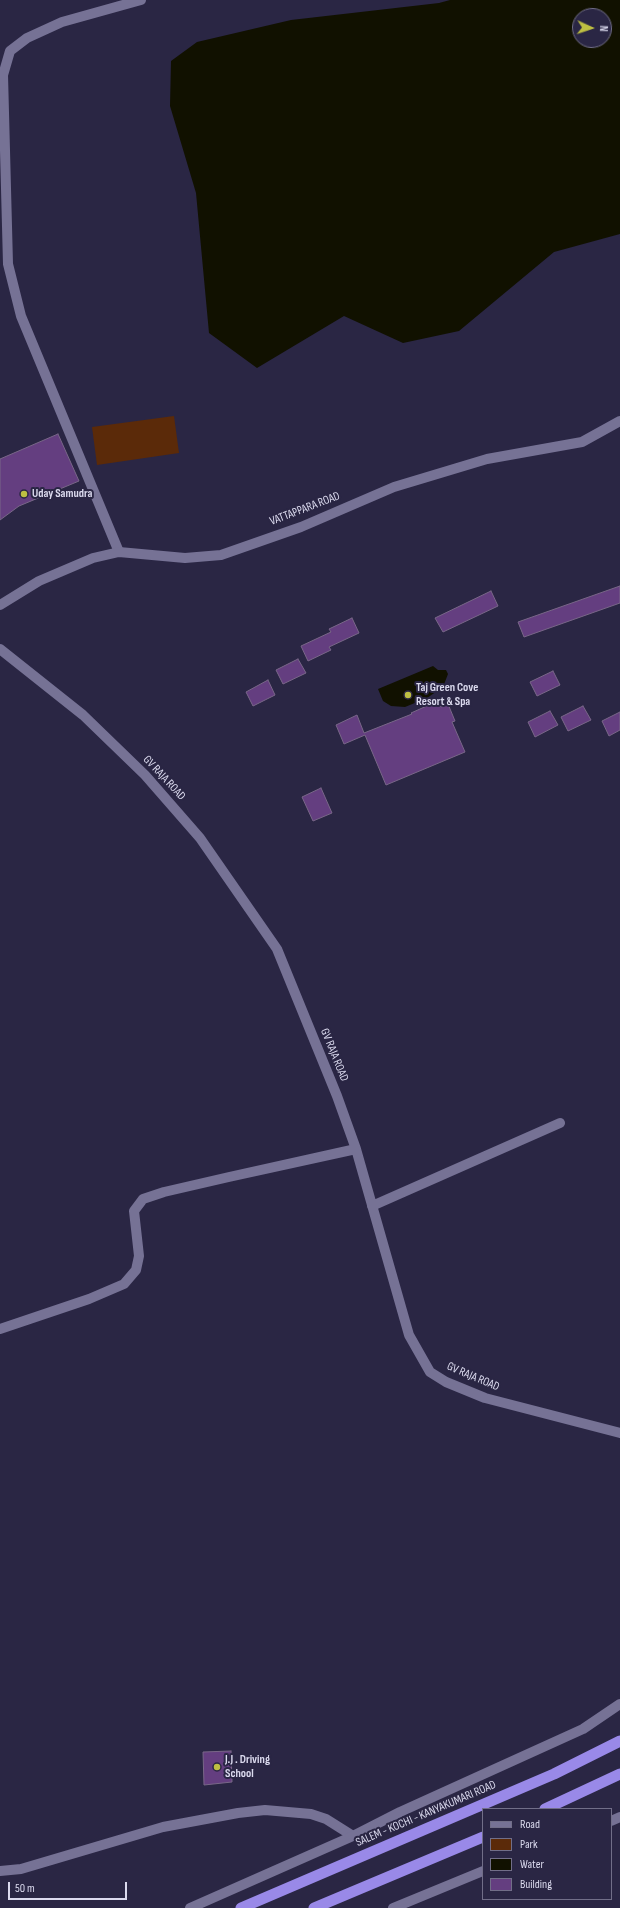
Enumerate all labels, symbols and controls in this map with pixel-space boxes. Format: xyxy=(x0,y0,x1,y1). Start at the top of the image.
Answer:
north arrow xyxy=(572,8,612,48)
text: N xyxy=(597,25,610,32)
place label: Uday Samudra xyxy=(32,487,92,501)
marker: Uday Samudra xyxy=(19,489,29,499)
street label: VATTAPPARA ROAD xyxy=(268,489,342,529)
place label: Taj Green Cove Resort & Spa xyxy=(416,681,478,709)
marker: Taj Green Cove Resort & Spa xyxy=(403,690,413,700)
street label: GV RAJA ROAD xyxy=(140,753,188,803)
street label: GV RAJA ROAD xyxy=(317,1026,351,1084)
street label: GV RAJA ROAD xyxy=(444,1359,502,1395)
place label: J.J . Driving School xyxy=(225,1753,270,1781)
marker: J.J . Driving School xyxy=(212,1762,222,1772)
street label: SALEM - KOCHI - KANYAKUMARI ROAD xyxy=(354,1778,498,1850)
legend xyxy=(482,1808,612,1900)
text: Road xyxy=(520,1817,540,1832)
text: Park xyxy=(520,1837,538,1852)
text: Water xyxy=(520,1857,544,1872)
scale bar xyxy=(10,1874,129,1900)
text: Building xyxy=(520,1877,552,1892)
text: 50 m xyxy=(15,1881,35,1896)

